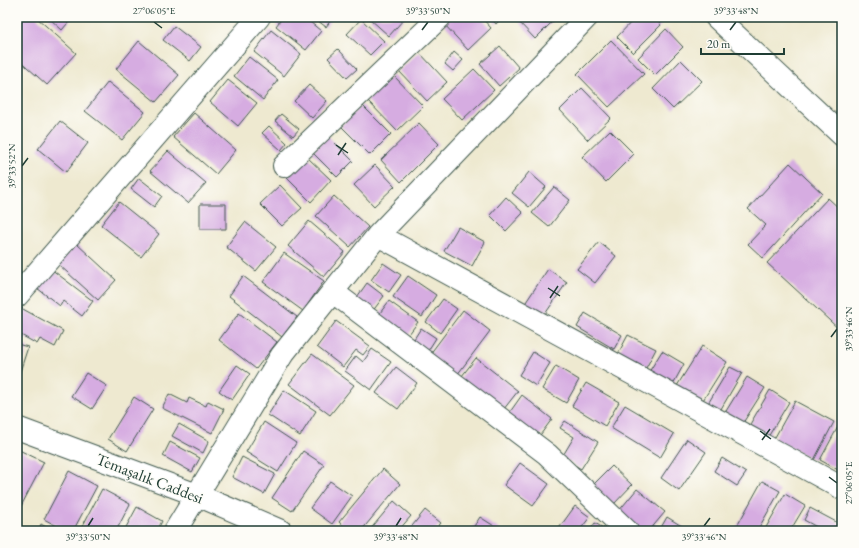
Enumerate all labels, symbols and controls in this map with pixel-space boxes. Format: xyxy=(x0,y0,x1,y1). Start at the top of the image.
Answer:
text: 27°06'05"E xyxy=(133,4,176,17)
text: 39°33'50"N xyxy=(406,4,451,17)
text: 39°33'48"N xyxy=(714,4,759,17)
scale bar xyxy=(701,30,784,56)
text: 20 m xyxy=(707,36,731,52)
text: 39°33'52"N xyxy=(5,143,18,188)
text: 39°33'46"N xyxy=(842,306,855,351)
street label: Temaşalık Caddesi xyxy=(93,448,207,509)
text: 27°06'05"E xyxy=(842,461,855,504)
text: 39°33'50"N xyxy=(66,530,111,543)
text: 39°33'48"N xyxy=(374,530,419,543)
text: 39°33'46"N xyxy=(682,530,727,543)

